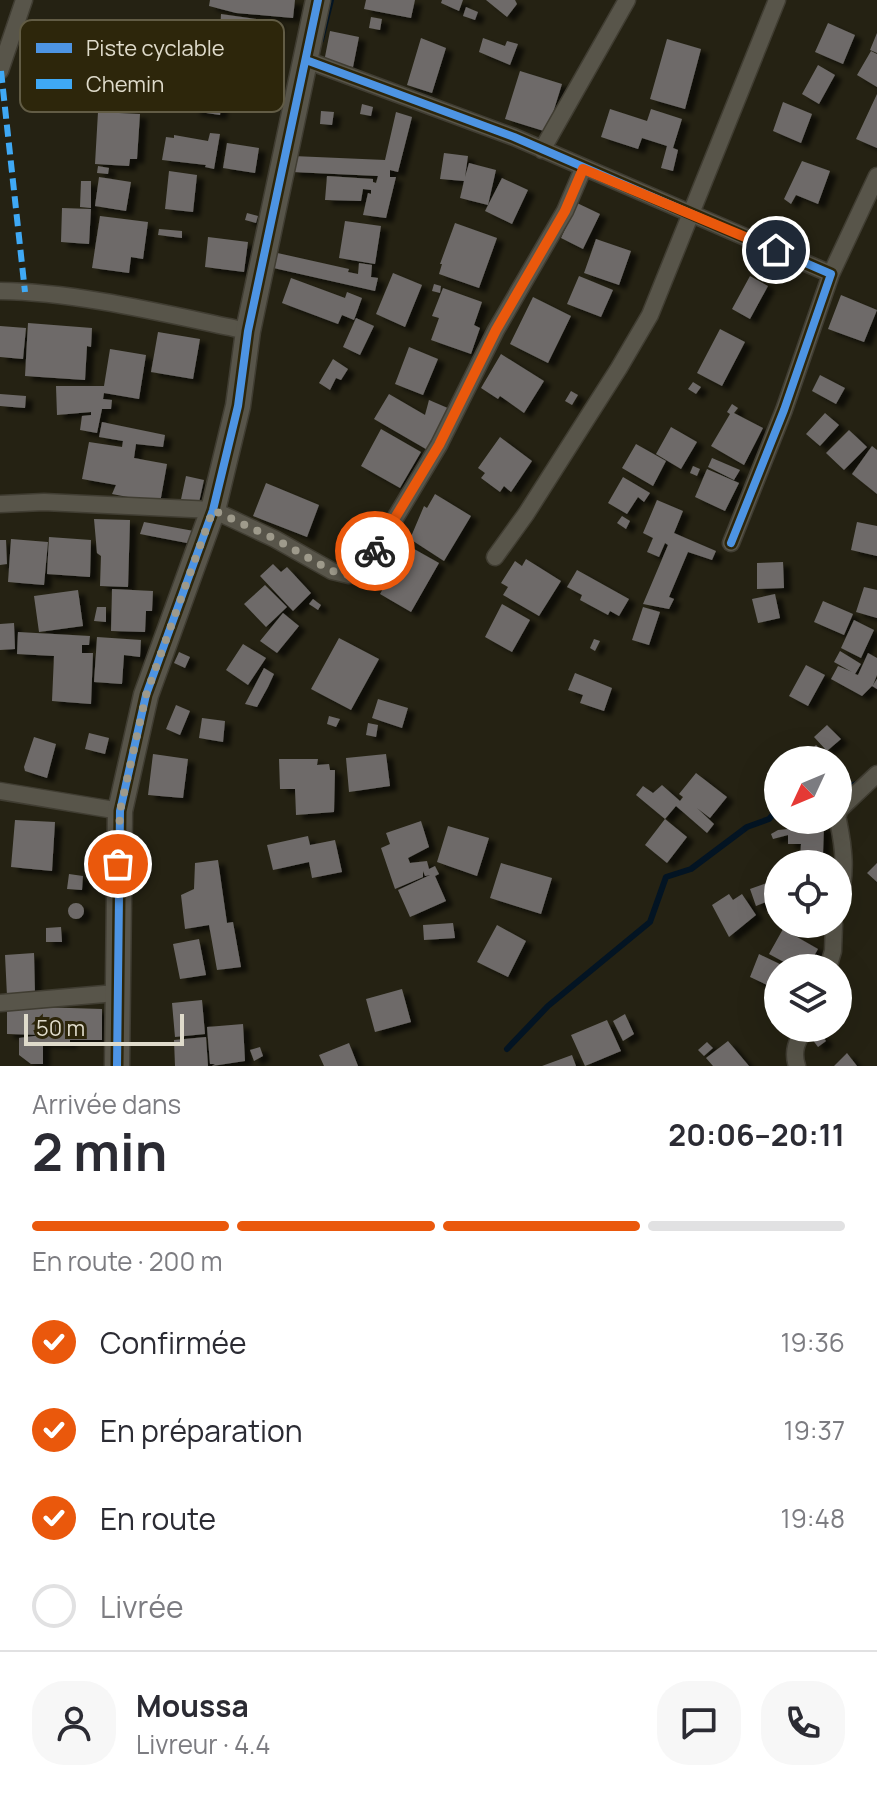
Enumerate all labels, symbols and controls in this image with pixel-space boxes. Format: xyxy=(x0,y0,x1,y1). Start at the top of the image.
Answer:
legend xyxy=(20,20,284,112)
text: Piste cyclable xyxy=(86,33,225,63)
text: Chemin xyxy=(86,69,164,99)
pin xyxy=(742,216,810,284)
icon: home xyxy=(754,228,798,272)
courier xyxy=(335,511,415,591)
icon: bike xyxy=(353,529,397,573)
north arrow xyxy=(764,746,852,834)
map controls xyxy=(764,746,852,1042)
pin xyxy=(84,830,152,898)
icon: bag xyxy=(96,842,140,886)
button: locate xyxy=(764,850,852,938)
button: layers xyxy=(764,954,852,1042)
scale bar xyxy=(24,1010,184,1046)
text: 50 m xyxy=(36,1013,85,1043)
text: Arrivée dans xyxy=(32,1086,181,1122)
text: 20:06–20:11 xyxy=(668,1114,845,1155)
text: 2 min xyxy=(32,1116,167,1187)
text: En route · 200 m xyxy=(32,1243,223,1279)
icon: check xyxy=(32,1320,76,1364)
text: Confirmée xyxy=(100,1322,246,1363)
text: 19:36 xyxy=(780,1324,845,1360)
icon: check xyxy=(32,1408,76,1452)
text: En préparation xyxy=(100,1410,302,1451)
text: 19:37 xyxy=(784,1412,845,1448)
icon: check xyxy=(32,1496,76,1540)
text: En route xyxy=(100,1498,216,1539)
text: 19:48 xyxy=(781,1500,845,1536)
text: Livrée xyxy=(100,1586,183,1627)
button: person xyxy=(32,1681,116,1765)
button: chat xyxy=(657,1681,741,1765)
button: phone xyxy=(761,1681,845,1765)
text: Moussa xyxy=(136,1685,249,1726)
text: Livreur · 4.4 xyxy=(136,1726,271,1762)

